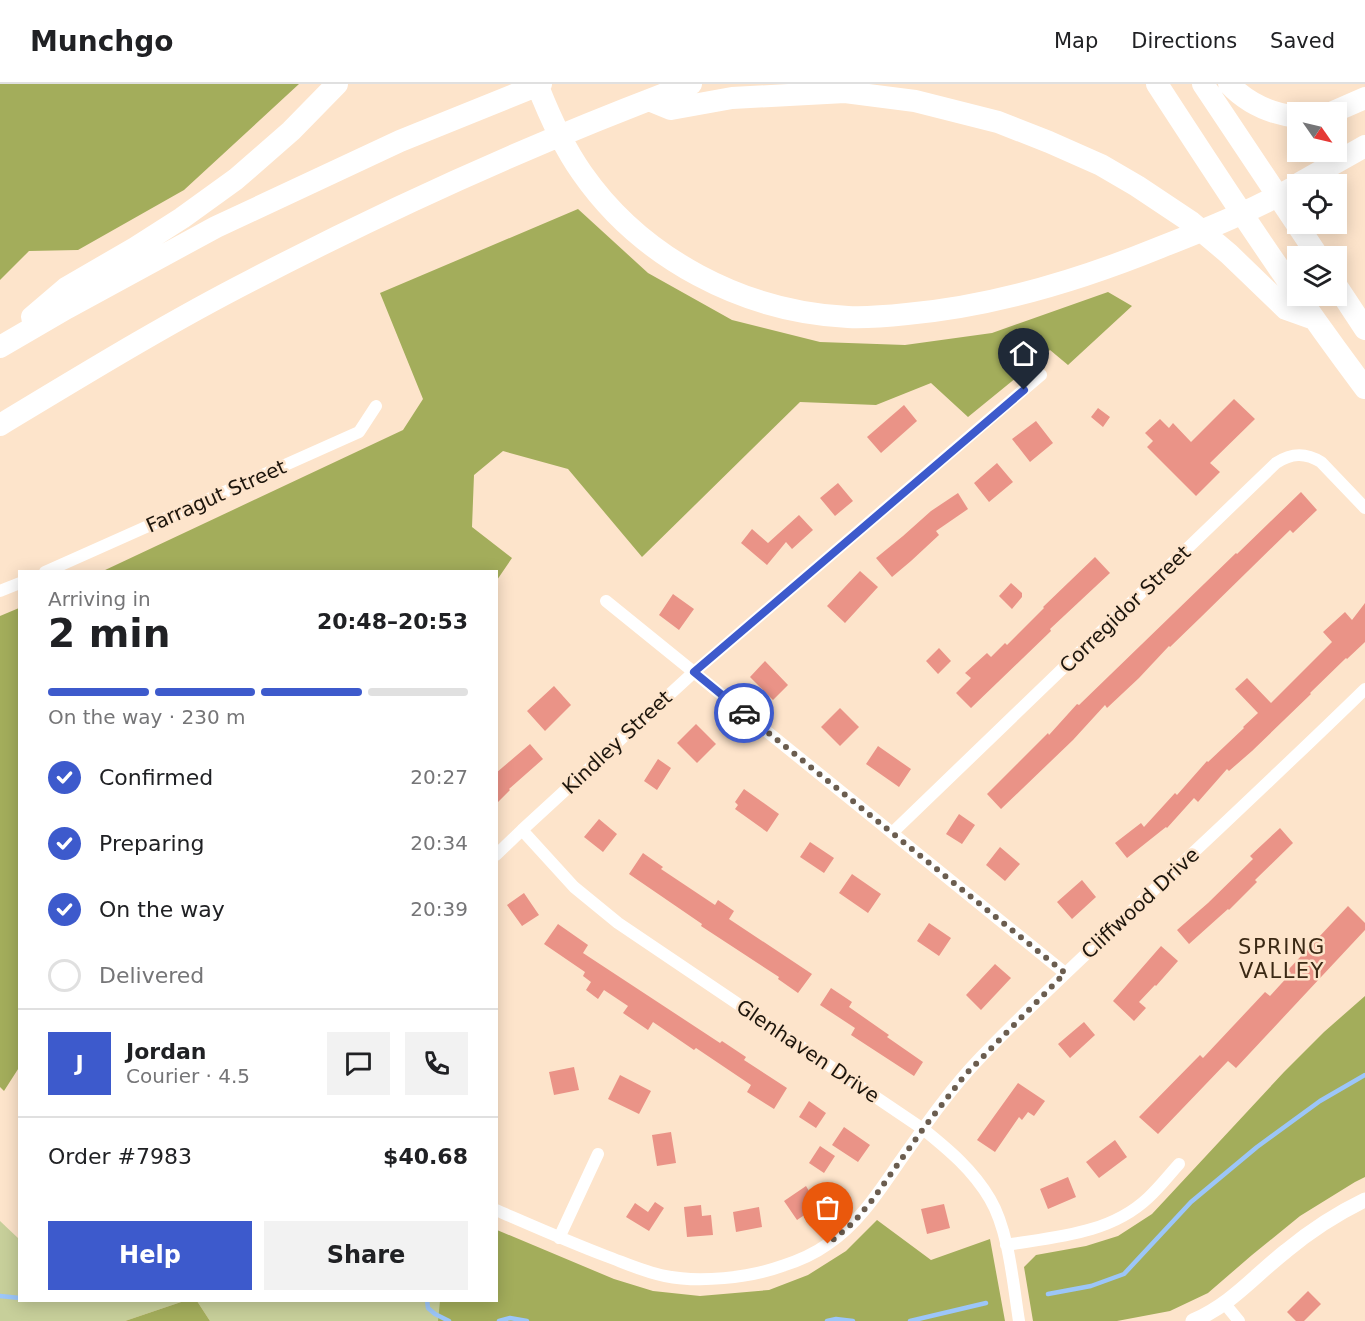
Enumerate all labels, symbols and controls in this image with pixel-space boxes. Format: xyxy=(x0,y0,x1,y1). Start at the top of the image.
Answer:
text: Munchgo xyxy=(30,25,174,58)
text: Map xyxy=(1054,29,1098,53)
text: Directions xyxy=(1131,29,1237,53)
text: Saved xyxy=(1270,29,1335,53)
north arrow xyxy=(1287,102,1347,162)
map controls xyxy=(1287,102,1347,306)
button: locate xyxy=(1287,174,1347,234)
button: layers xyxy=(1287,246,1347,306)
pin xyxy=(998,328,1049,390)
icon: home xyxy=(1007,337,1040,370)
street label: Farragut Street xyxy=(142,454,290,538)
street label: Corregidor Street xyxy=(1055,540,1196,678)
text: Arriving in xyxy=(48,587,151,611)
text: 20:48–20:53 xyxy=(317,609,468,634)
text: 2 min xyxy=(48,611,170,656)
courier xyxy=(714,683,774,743)
street label: Kindley Street xyxy=(557,685,677,799)
icon: car xyxy=(728,697,761,730)
text: On the way · 230 m xyxy=(48,705,246,729)
icon: check xyxy=(48,761,81,794)
text: Confirmed xyxy=(99,765,213,790)
text: 20:27 xyxy=(410,765,468,789)
icon: check xyxy=(48,827,81,860)
text: Preparing xyxy=(99,831,205,856)
text: 20:34 xyxy=(410,831,468,855)
street label: Cliffwood Drive xyxy=(1076,842,1204,964)
icon: check xyxy=(48,893,81,926)
text: On the way xyxy=(99,897,225,922)
text: 20:39 xyxy=(410,897,468,921)
district label: SPRING VALLEY xyxy=(1238,935,1326,983)
text: Delivered xyxy=(99,963,204,988)
street label: Glenhaven Drive xyxy=(732,994,884,1108)
button: chat xyxy=(327,1032,390,1095)
button: phone xyxy=(405,1032,468,1095)
text: Jordan xyxy=(126,1039,206,1064)
text: J xyxy=(75,1051,84,1076)
text: Courier · 4.5 xyxy=(126,1064,250,1088)
text: Order #7983 xyxy=(48,1144,192,1169)
text: $40.68 xyxy=(383,1144,468,1169)
pin xyxy=(802,1182,853,1244)
icon: bag xyxy=(811,1191,844,1224)
button: Help xyxy=(48,1221,252,1290)
button: Share xyxy=(264,1221,468,1290)

